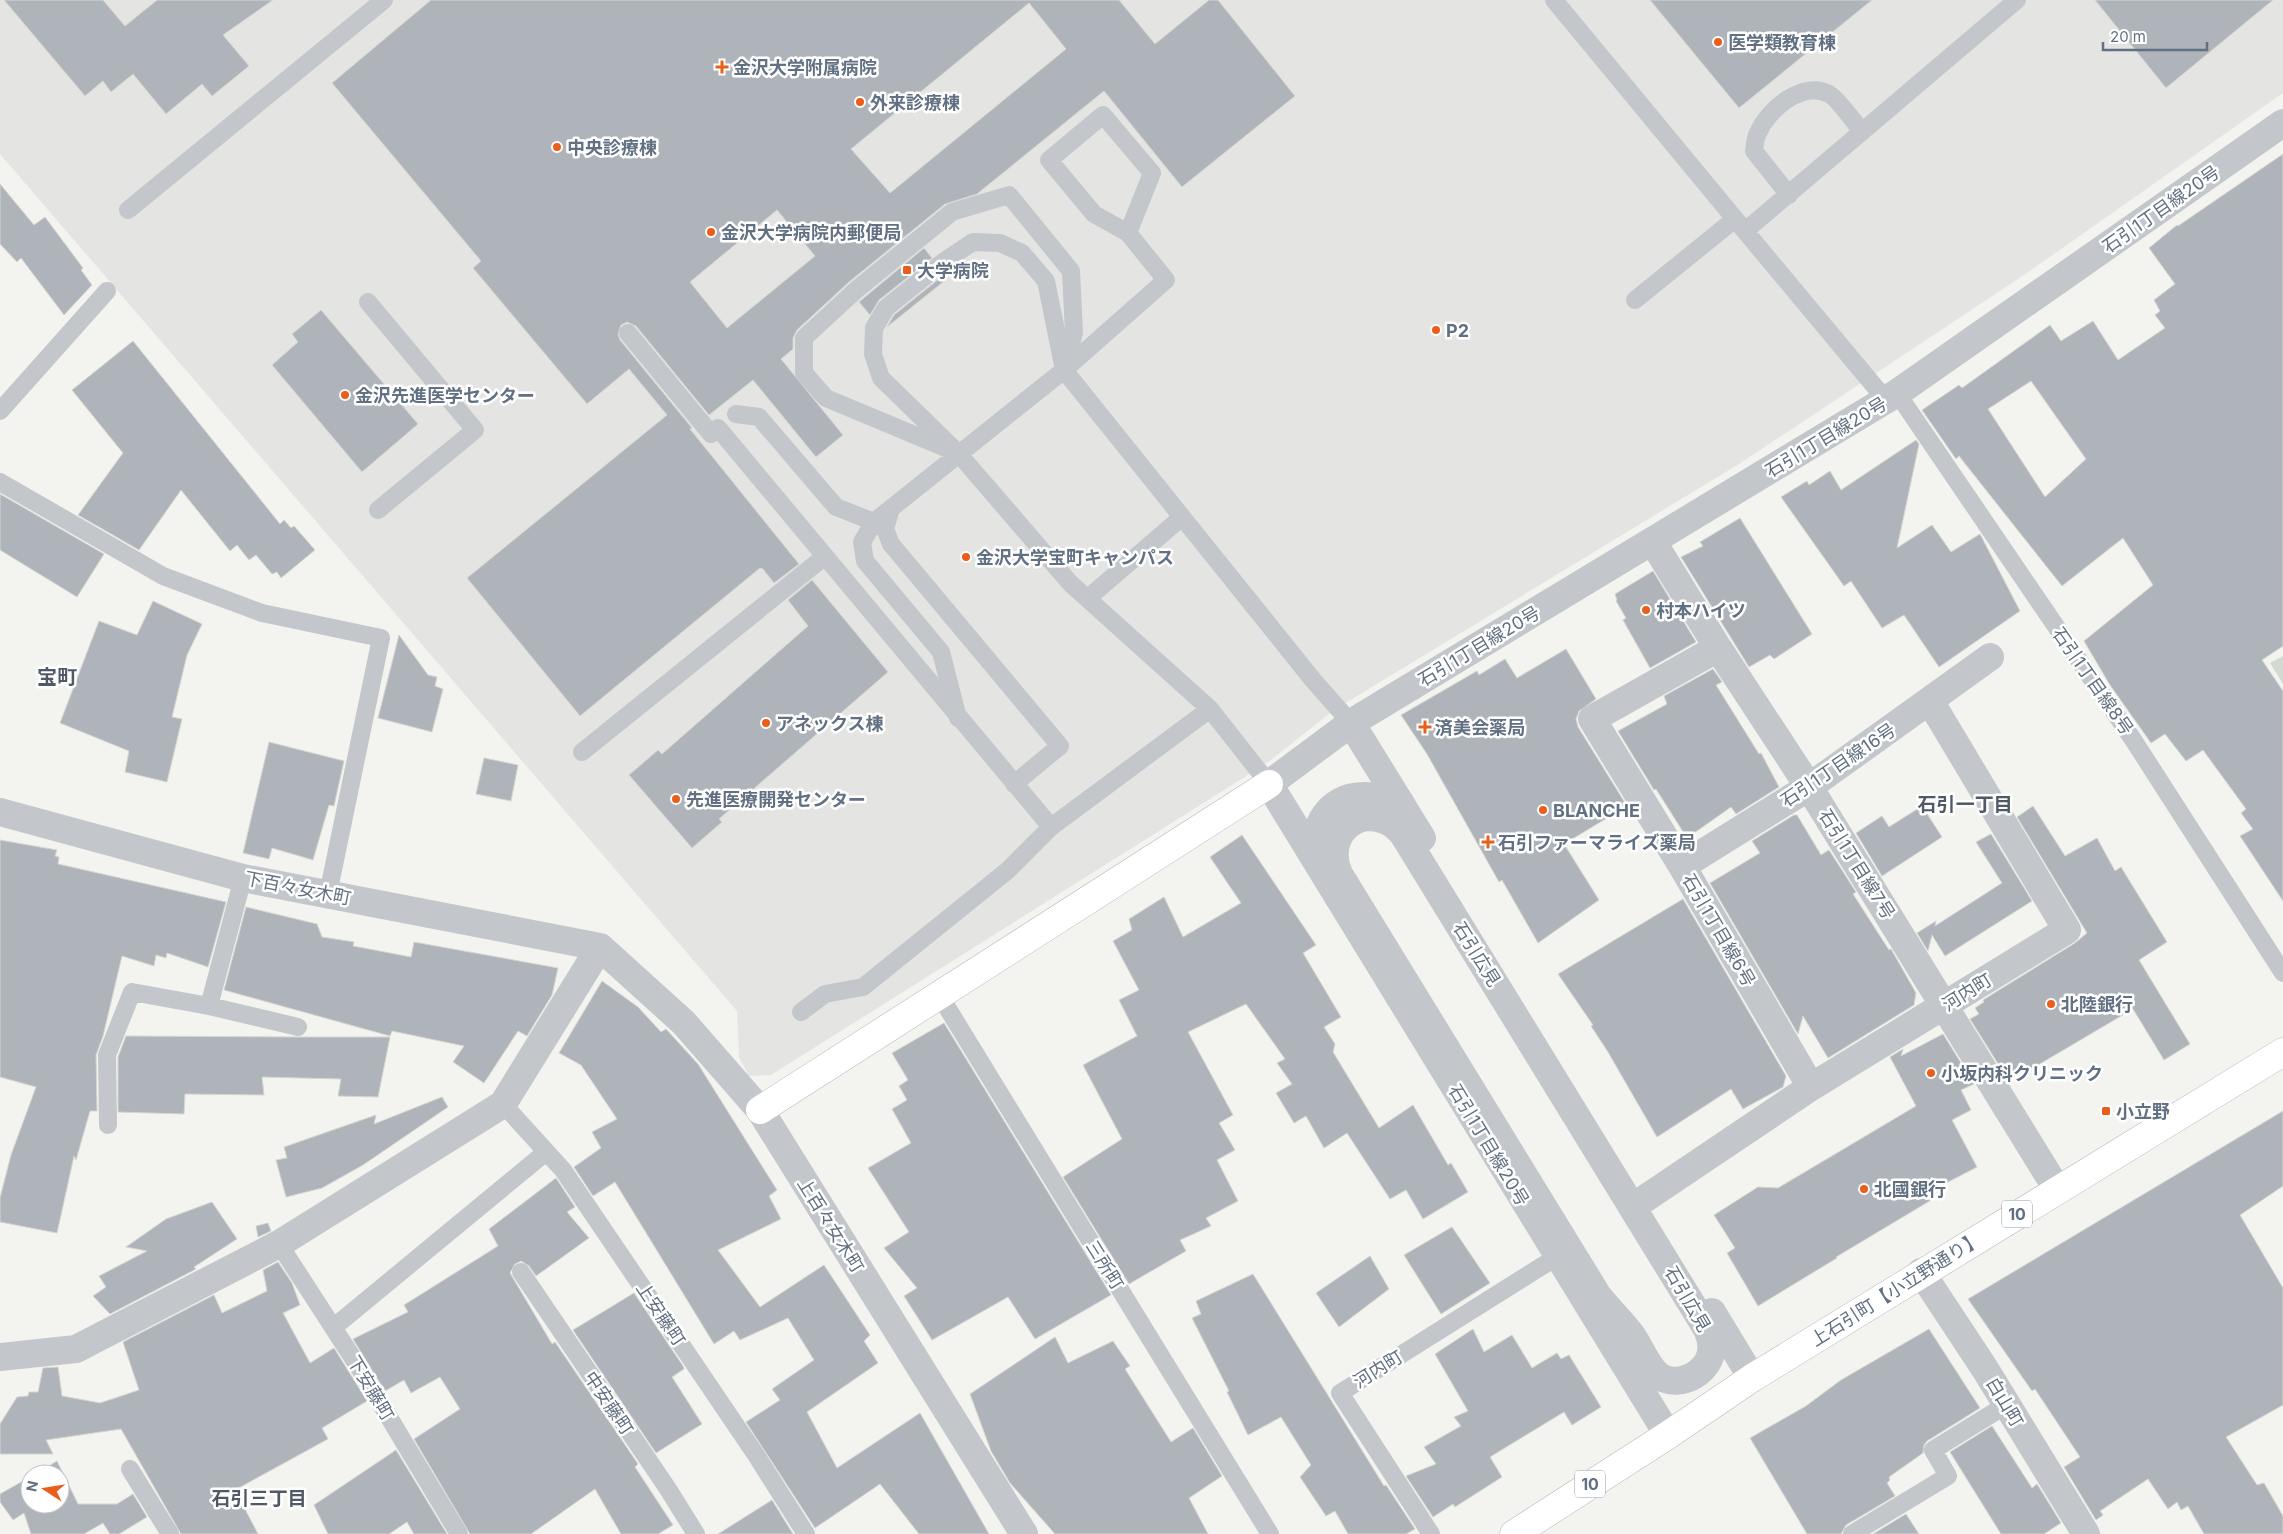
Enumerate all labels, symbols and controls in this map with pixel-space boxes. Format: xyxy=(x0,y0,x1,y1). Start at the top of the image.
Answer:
scale bar xyxy=(2103,20,2207,52)
text: 20 m xyxy=(2110,27,2146,46)
place label: 医学類教育棟 xyxy=(1728,32,1836,53)
marker: 医学類教育棟 xyxy=(1712,36,1724,48)
place label: 金沢大学附属病院 xyxy=(733,57,877,78)
marker: 金沢大学附属病院 xyxy=(715,60,729,74)
place label: 外来診療棟 xyxy=(870,92,960,113)
marker: 外来診療棟 xyxy=(854,96,866,108)
place label: 中央診療棟 xyxy=(567,137,657,158)
marker: 中央診療棟 xyxy=(551,141,563,153)
street label: 石引1丁目線20号 xyxy=(2099,161,2223,257)
place label: 金沢大学病院内郵便局 xyxy=(721,222,901,243)
marker: 金沢大学病院内郵便局 xyxy=(705,226,717,238)
place label: 大学病院 xyxy=(917,260,989,281)
marker: 大学病院 xyxy=(901,264,913,276)
place label: P2 xyxy=(1446,320,1469,341)
marker: P2 xyxy=(1430,324,1442,336)
place label: 金沢先進医学センター xyxy=(355,385,535,406)
marker: 金沢先進医学センター xyxy=(339,389,351,401)
street label: 石引1丁目線20号 xyxy=(1762,393,1890,481)
place label: 金沢大学宝町キャンパス xyxy=(976,547,1174,568)
marker: 金沢大学宝町キャンパス xyxy=(960,551,972,563)
place label: 村本ハイツ xyxy=(1656,600,1746,621)
street label: 石引1丁目線20号 xyxy=(1415,602,1543,690)
marker: 村本ハイツ xyxy=(1640,604,1652,616)
street label: 石引1丁目線8号 xyxy=(2048,623,2138,739)
district label: 宝町 xyxy=(37,665,77,689)
place label: アネックス棟 xyxy=(776,713,883,734)
marker: アネックス棟 xyxy=(760,717,772,729)
place label: 済美会薬局 xyxy=(1435,717,1525,738)
street label: 石引1丁目線16号 xyxy=(1777,719,1899,811)
marker: 済美会薬局 xyxy=(1419,721,1431,733)
place label: 先進医療開発センター xyxy=(686,789,866,810)
marker: 先進医療開発センター xyxy=(670,793,682,805)
district label: 石引一丁目 xyxy=(1917,793,2013,816)
place label: BLANCHE xyxy=(1553,800,1640,821)
marker: BLANCHE xyxy=(1537,804,1549,816)
street label: 石引1丁目線7号 xyxy=(1815,805,1899,923)
place label: 石引ファーマライズ薬局 xyxy=(1498,832,1695,853)
marker: 石引ファーマライズ薬局 xyxy=(1482,836,1494,848)
street label: 下百々女木町 xyxy=(243,867,353,909)
street label: 石引1丁目線6号 xyxy=(1678,870,1760,990)
street label: 石引広見 xyxy=(1449,918,1505,990)
street label: 河内町 xyxy=(1939,969,1995,1015)
place label: 北陸銀行 xyxy=(2061,994,2133,1015)
marker: 北陸銀行 xyxy=(2045,998,2057,1010)
place label: 小坂内科クリニック xyxy=(1941,1063,2103,1084)
marker: 小坂内科クリニック xyxy=(1925,1067,1937,1079)
street label: 石引1丁目線20号 xyxy=(1445,1081,1533,1209)
place label: 小立野 xyxy=(2116,1101,2170,1122)
marker: 小立野 xyxy=(2100,1105,2112,1117)
street label: 上百々女木町 xyxy=(793,1174,869,1276)
place label: 北國銀行 xyxy=(1874,1179,1946,1200)
marker: 北國銀行 xyxy=(1858,1183,1870,1195)
road number: 10 xyxy=(2002,1200,2032,1228)
street label: 上石引町【小立野通り】 xyxy=(1806,1228,1986,1350)
street label: 三所町 xyxy=(1082,1237,1128,1293)
street label: 石引広見 xyxy=(1661,1263,1715,1335)
street label: 上安藤町 xyxy=(632,1278,690,1350)
street label: 河内町 xyxy=(1350,1346,1406,1392)
street label: 下安藤町 xyxy=(343,1352,399,1424)
street label: 中安藤町 xyxy=(580,1367,638,1439)
street label: 白山町 xyxy=(1982,1373,2028,1431)
north arrow xyxy=(20,1464,70,1514)
road number: 10 xyxy=(1575,1470,1605,1498)
text: N xyxy=(22,1479,41,1493)
district label: 石引三丁目 xyxy=(211,1487,307,1510)

